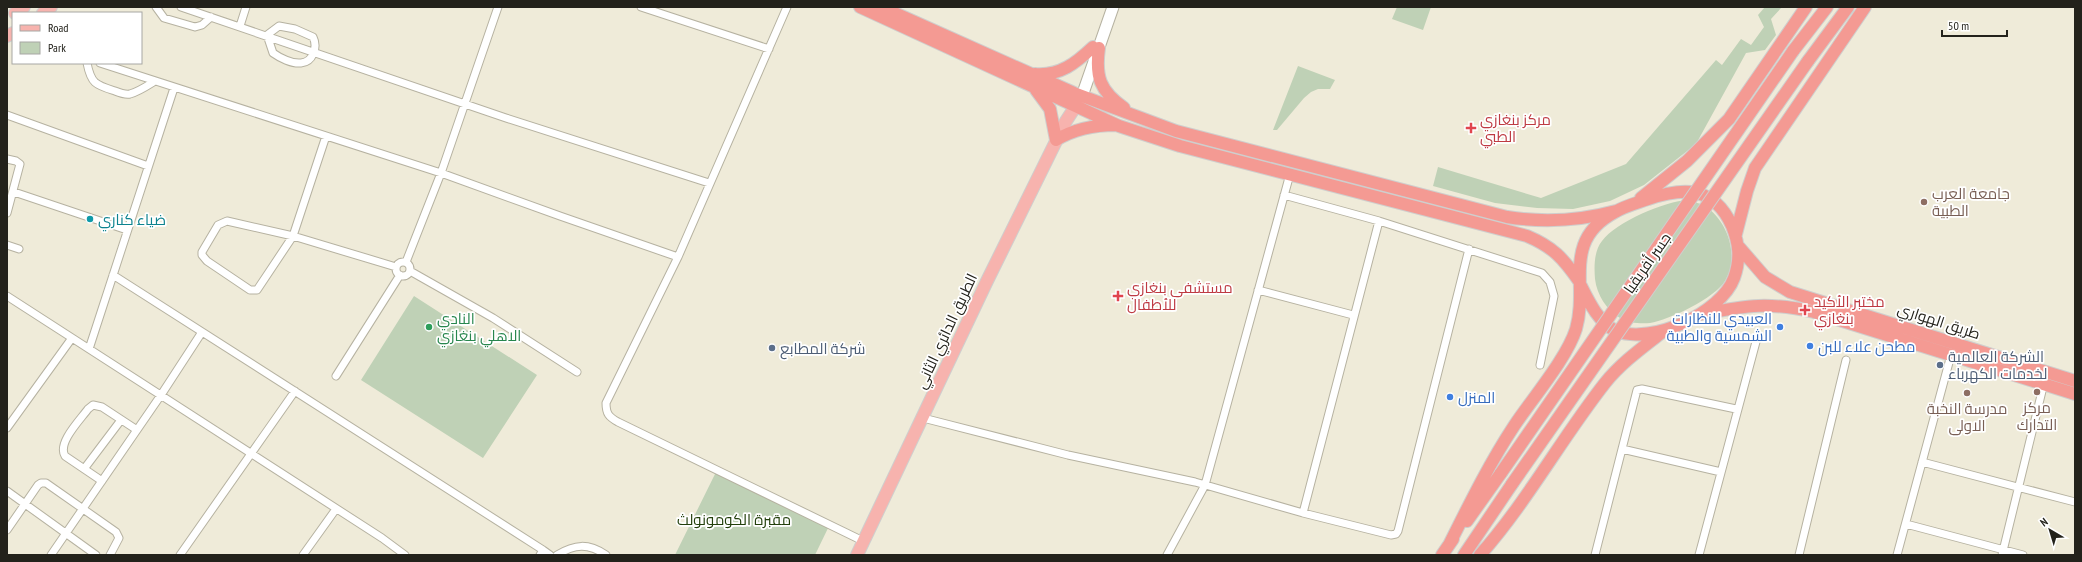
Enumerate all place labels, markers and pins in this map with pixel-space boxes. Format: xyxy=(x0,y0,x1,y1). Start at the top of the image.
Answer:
place label: مركز بنغازي الطبي xyxy=(1480,110,1551,149)
marker: مركز بنغازي الطبي xyxy=(1465,122,1477,134)
place label: جامعة العرب الطبية xyxy=(1932,184,2010,220)
marker: جامعة العرب الطبية xyxy=(1919,197,1929,207)
place label: ضياء كناري xyxy=(98,210,166,232)
marker: ضياء كناري xyxy=(85,214,95,224)
place label: مستشفى بنغازي للأطفال xyxy=(1127,278,1233,314)
marker: مستشفى بنغازي للأطفال xyxy=(1112,290,1124,302)
place label: مختبر الأكيد بنغازي xyxy=(1814,292,1885,331)
marker: مختبر الأكيد بنغازي xyxy=(1799,304,1811,316)
place label: النادي الاهلي بنغازي xyxy=(437,309,521,348)
place label: العبيدي للنظارات الشمسية والطبية xyxy=(1667,309,1772,345)
marker: النادي الاهلي بنغازي xyxy=(424,322,434,332)
marker: العبيدي للنظارات الشمسية والطبية xyxy=(1775,322,1785,332)
place label: مطحن علاء للبن xyxy=(1818,337,1916,357)
place label: شركة المطابع xyxy=(780,339,865,360)
marker: مطحن علاء للبن xyxy=(1805,341,1815,351)
marker: شركة المطابع xyxy=(767,343,777,353)
place label: الشركة العالمية لخدمات الكهرباء xyxy=(1948,347,2047,384)
marker: الشركة العالمية لخدمات الكهرباء xyxy=(1935,360,1945,370)
marker: مركز التدارك xyxy=(2032,387,2042,397)
place label: المنزل xyxy=(1458,388,1495,407)
marker: مدرسة النخبة الاولى xyxy=(1962,388,1972,398)
marker: المنزل xyxy=(1445,392,1455,402)
place label: مركز التدارك xyxy=(2017,398,2057,434)
place label: مدرسة النخبة الاولى xyxy=(1927,399,2007,436)

